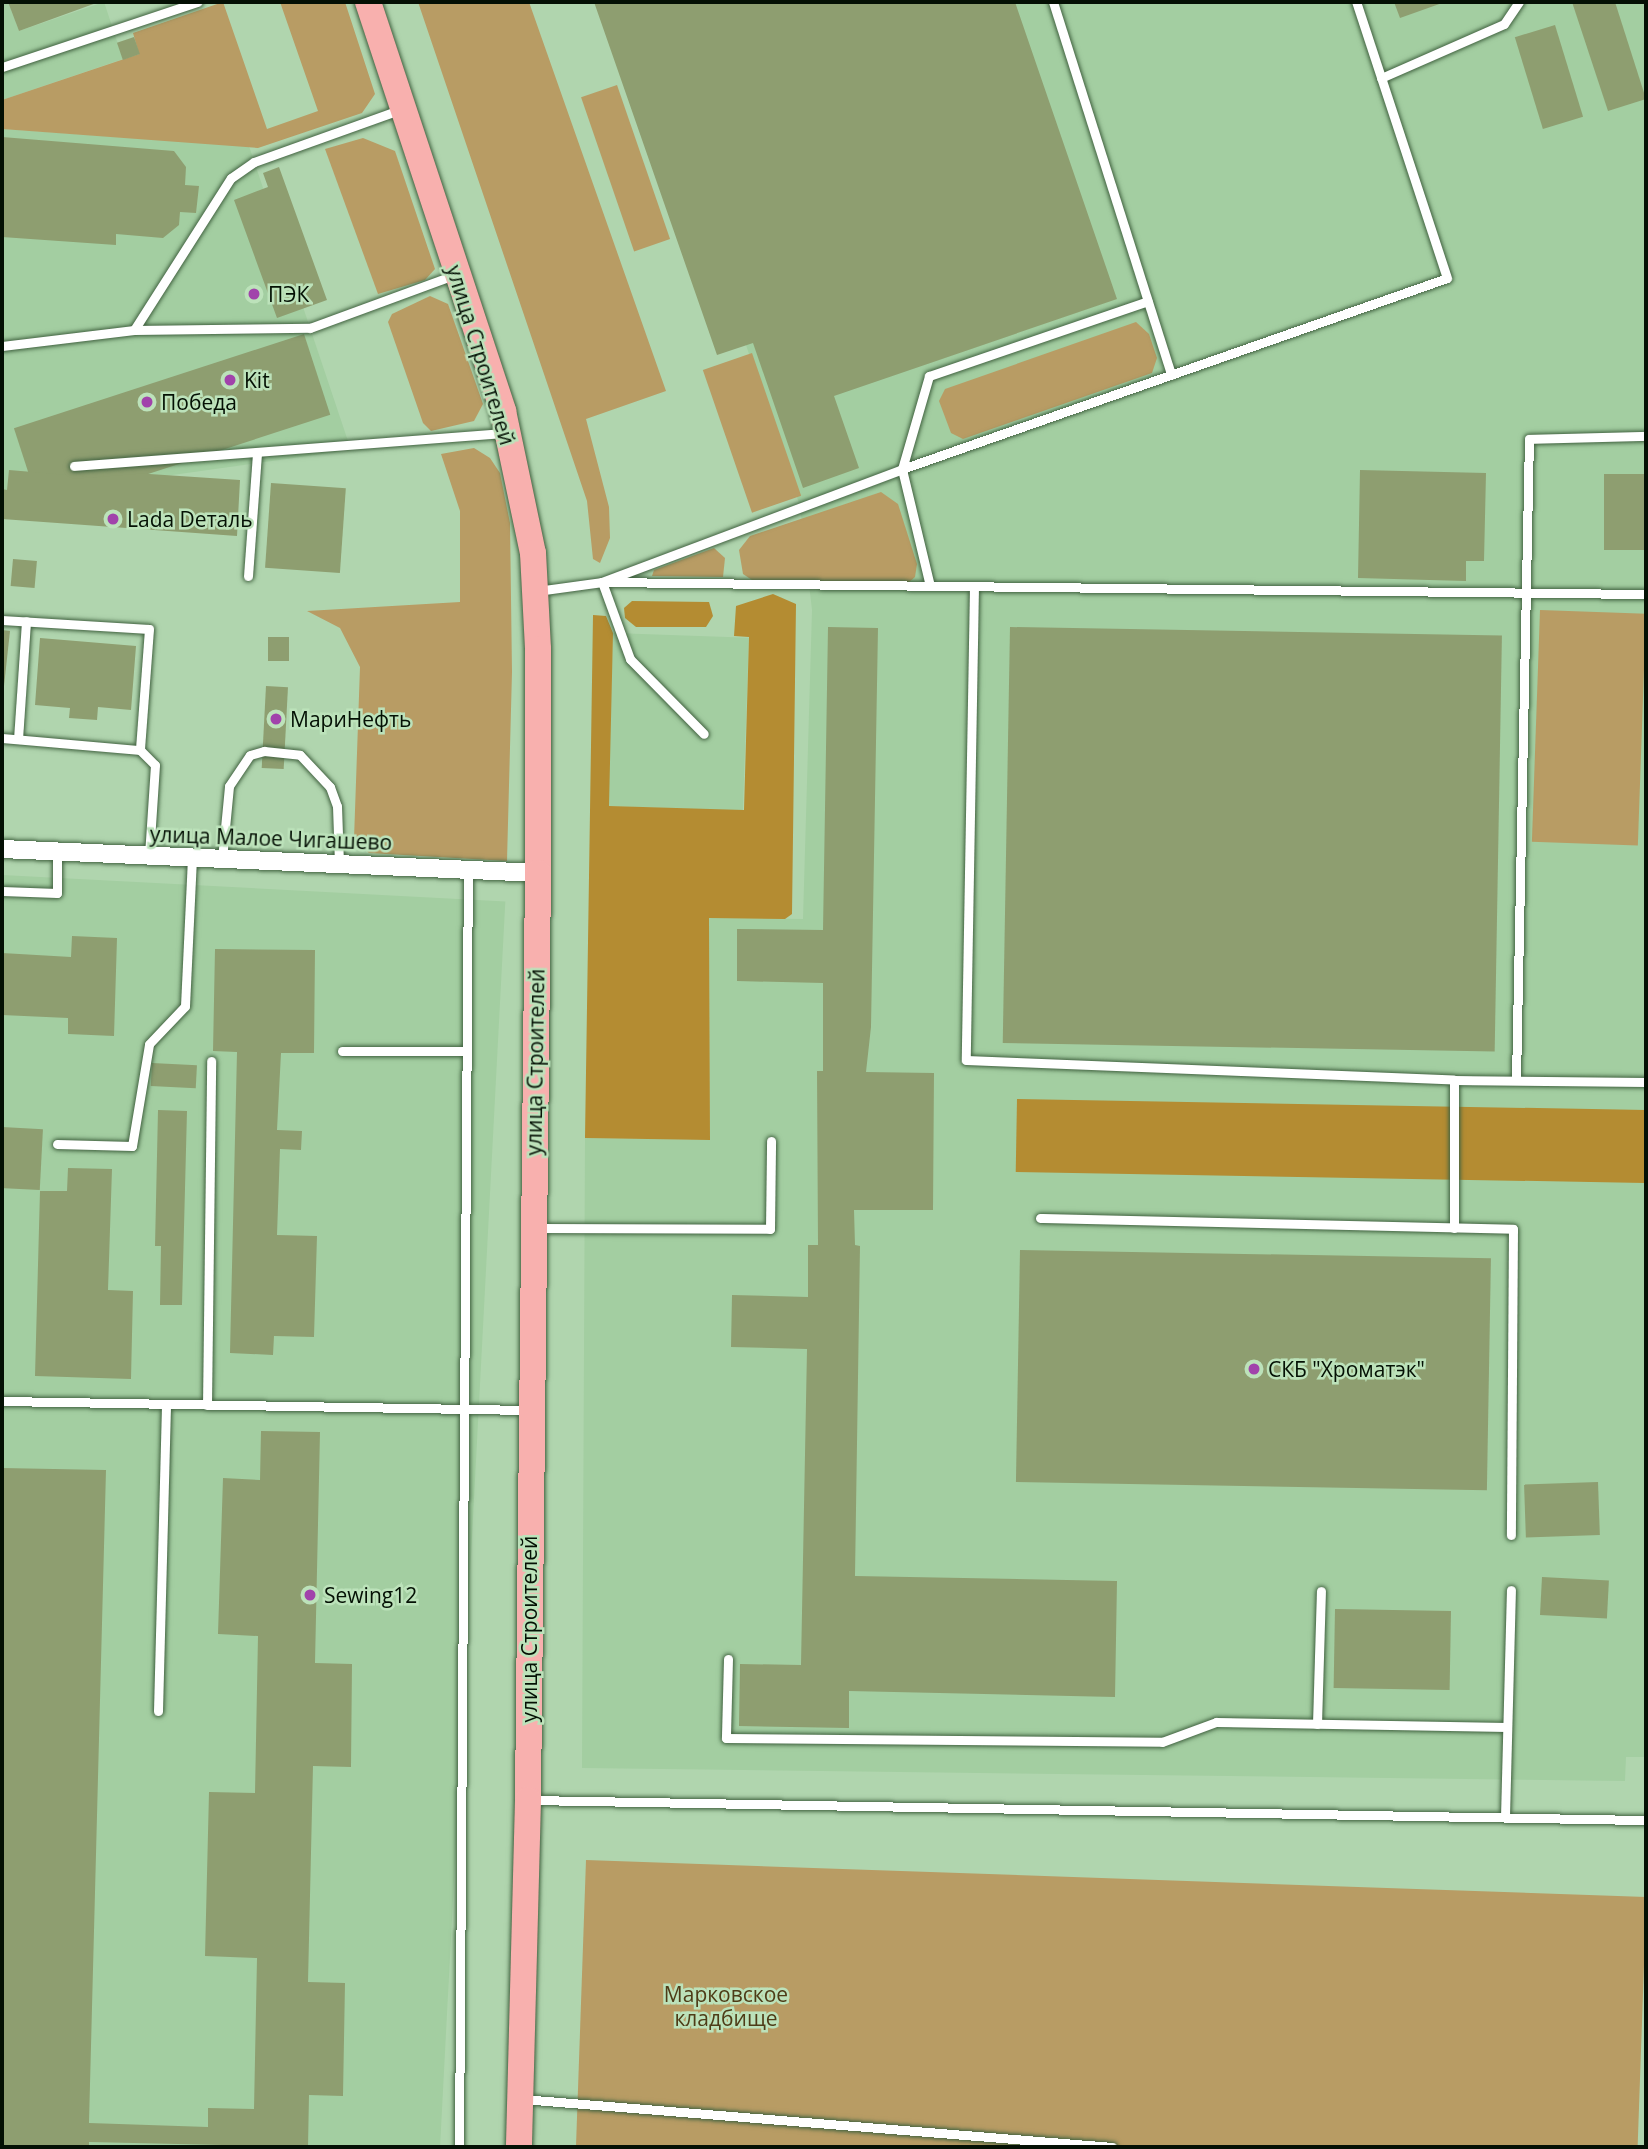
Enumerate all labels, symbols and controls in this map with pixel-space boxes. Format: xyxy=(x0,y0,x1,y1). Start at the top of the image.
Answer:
street label: улица Строителей xyxy=(442,262,520,448)
place label: ПЭК xyxy=(268,281,309,307)
marker: ПЭК xyxy=(246,286,262,302)
place label: Kit xyxy=(244,367,270,393)
marker: Kit xyxy=(222,372,238,388)
place label: Победа xyxy=(161,389,237,415)
marker: Победа xyxy=(139,394,155,410)
place label: Lada Dеталь xyxy=(127,506,253,532)
marker: Lada Dеталь xyxy=(105,511,121,527)
place label: МариНефть xyxy=(290,706,411,732)
marker: МариНефть xyxy=(268,711,284,727)
street label: улица Малое Чигашево xyxy=(149,821,393,855)
street label: улица Строителей xyxy=(521,968,549,1156)
place label: СКБ "Хроматэк" xyxy=(1268,1356,1425,1382)
marker: СКБ "Хроматэк" xyxy=(1246,1361,1262,1377)
street label: улица Строителей xyxy=(516,1536,542,1722)
place label: Sewing12 xyxy=(324,1582,417,1608)
marker: Sewing12 xyxy=(302,1587,318,1603)
park label: Марковское кладбище xyxy=(664,1981,788,2031)

